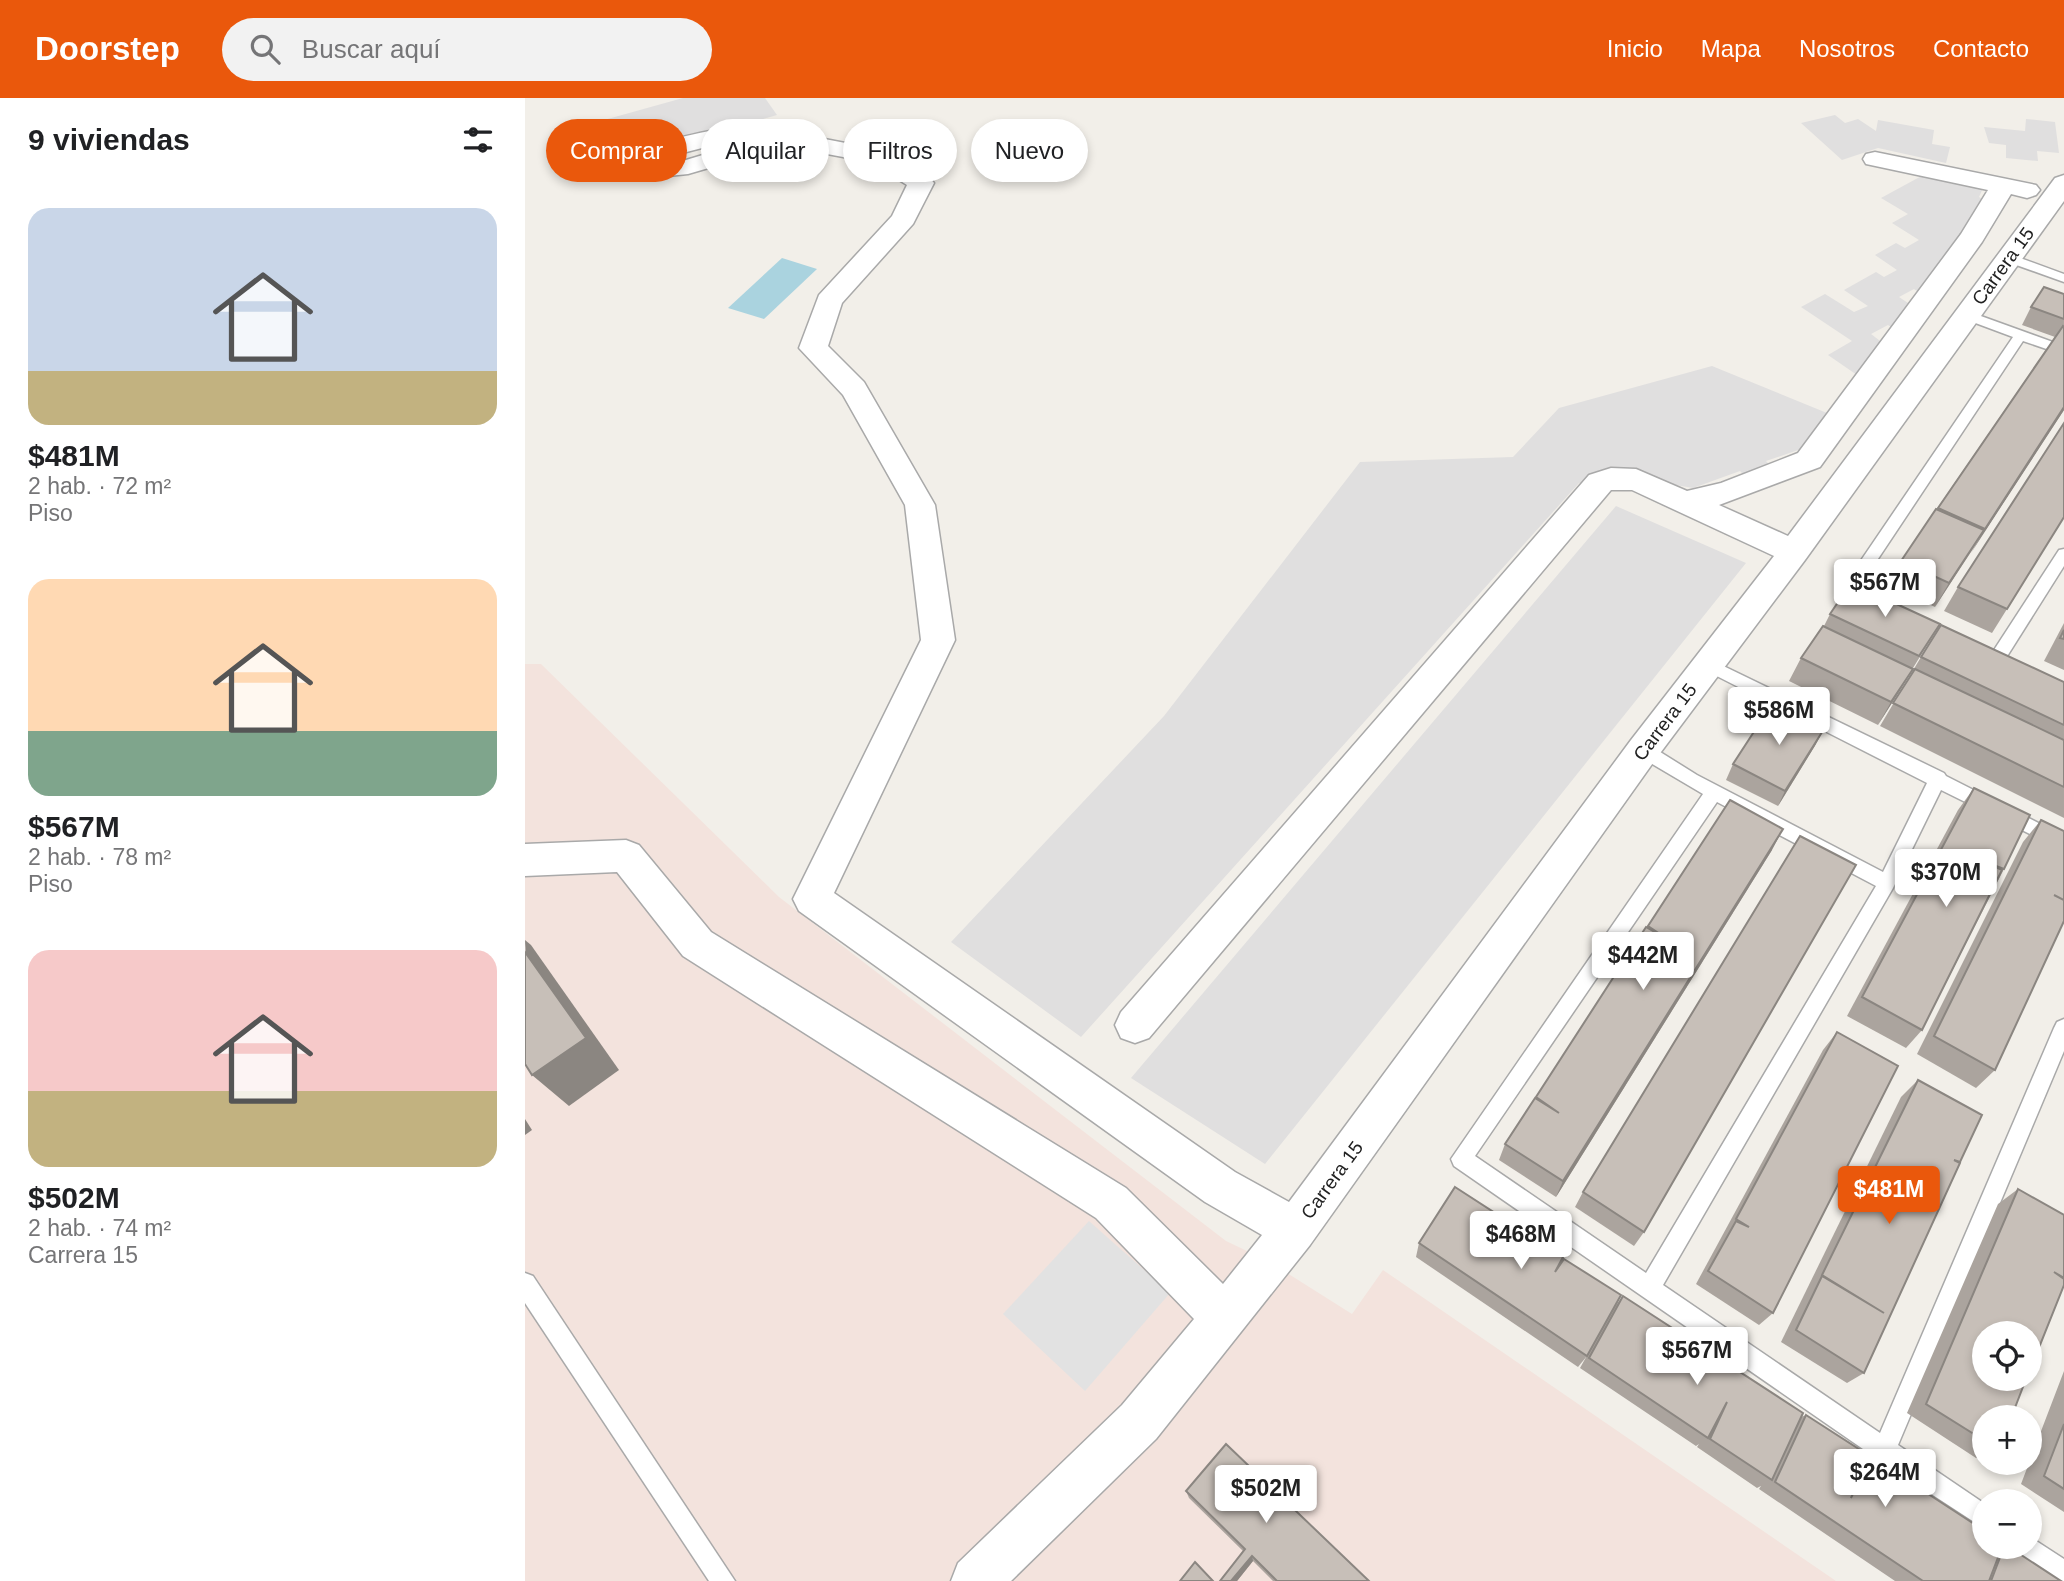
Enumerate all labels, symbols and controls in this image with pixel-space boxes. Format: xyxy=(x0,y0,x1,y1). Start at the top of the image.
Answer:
search box xyxy=(222,18,712,81)
text: Doorstep xyxy=(35,30,180,67)
icon: search xyxy=(246,30,284,68)
text: Buscar aquí xyxy=(302,34,441,64)
text: Inicio xyxy=(1607,35,1663,62)
text: Mapa xyxy=(1701,35,1761,62)
text: Nosotros xyxy=(1799,35,1895,62)
text: Contacto xyxy=(1933,35,2029,62)
chip: Comprar xyxy=(546,119,687,182)
chip: Alquilar xyxy=(701,119,829,182)
chip: Filtros xyxy=(843,119,957,182)
chip: Nuevo xyxy=(971,119,1088,182)
icon: filters xyxy=(459,121,497,159)
text: 9 viviendas xyxy=(28,123,190,156)
street label: Carrera 15 xyxy=(1968,223,2038,309)
icon: home xyxy=(200,254,326,380)
text: $481M xyxy=(28,439,120,472)
text: 2 hab. · 72 m² xyxy=(28,473,171,499)
text: Piso xyxy=(28,500,73,526)
pin: $567M xyxy=(1836,560,1934,619)
text: $567M xyxy=(1850,569,1920,595)
icon: home xyxy=(200,625,326,751)
street label: Carrera 15 xyxy=(1629,679,1701,765)
pin: $586M xyxy=(1730,688,1828,747)
text: $586M xyxy=(1744,697,1814,723)
text: $567M xyxy=(28,810,120,843)
text: 2 hab. · 78 m² xyxy=(28,844,171,870)
pin: $370M xyxy=(1897,850,1995,909)
text: $370M xyxy=(1911,859,1981,885)
text: Piso xyxy=(28,871,73,897)
pin: $442M xyxy=(1594,932,1692,992)
text: $442M xyxy=(1608,942,1678,968)
icon: home xyxy=(200,996,326,1122)
street label: Carrera 15 xyxy=(1297,1137,1367,1223)
pin: $481M xyxy=(1840,1166,1938,1226)
text: $481M xyxy=(1854,1176,1924,1202)
text: $502M xyxy=(28,1181,120,1214)
pin: $468M xyxy=(1472,1212,1570,1271)
text: 2 hab. · 74 m² xyxy=(28,1215,171,1241)
text: $468M xyxy=(1486,1221,1556,1247)
text: Carrera 15 xyxy=(28,1242,138,1268)
map controls xyxy=(1972,1321,2042,1559)
button: locate xyxy=(1972,1321,2042,1391)
pin: $567M xyxy=(1648,1328,1746,1387)
text: $567M xyxy=(1662,1337,1732,1363)
button: + xyxy=(1972,1405,2042,1475)
pin: $264M xyxy=(1836,1450,1934,1509)
text: $264M xyxy=(1850,1459,1920,1485)
pin: $502M xyxy=(1217,1466,1315,1525)
text: $502M xyxy=(1231,1475,1301,1501)
button: − xyxy=(1972,1489,2042,1559)

